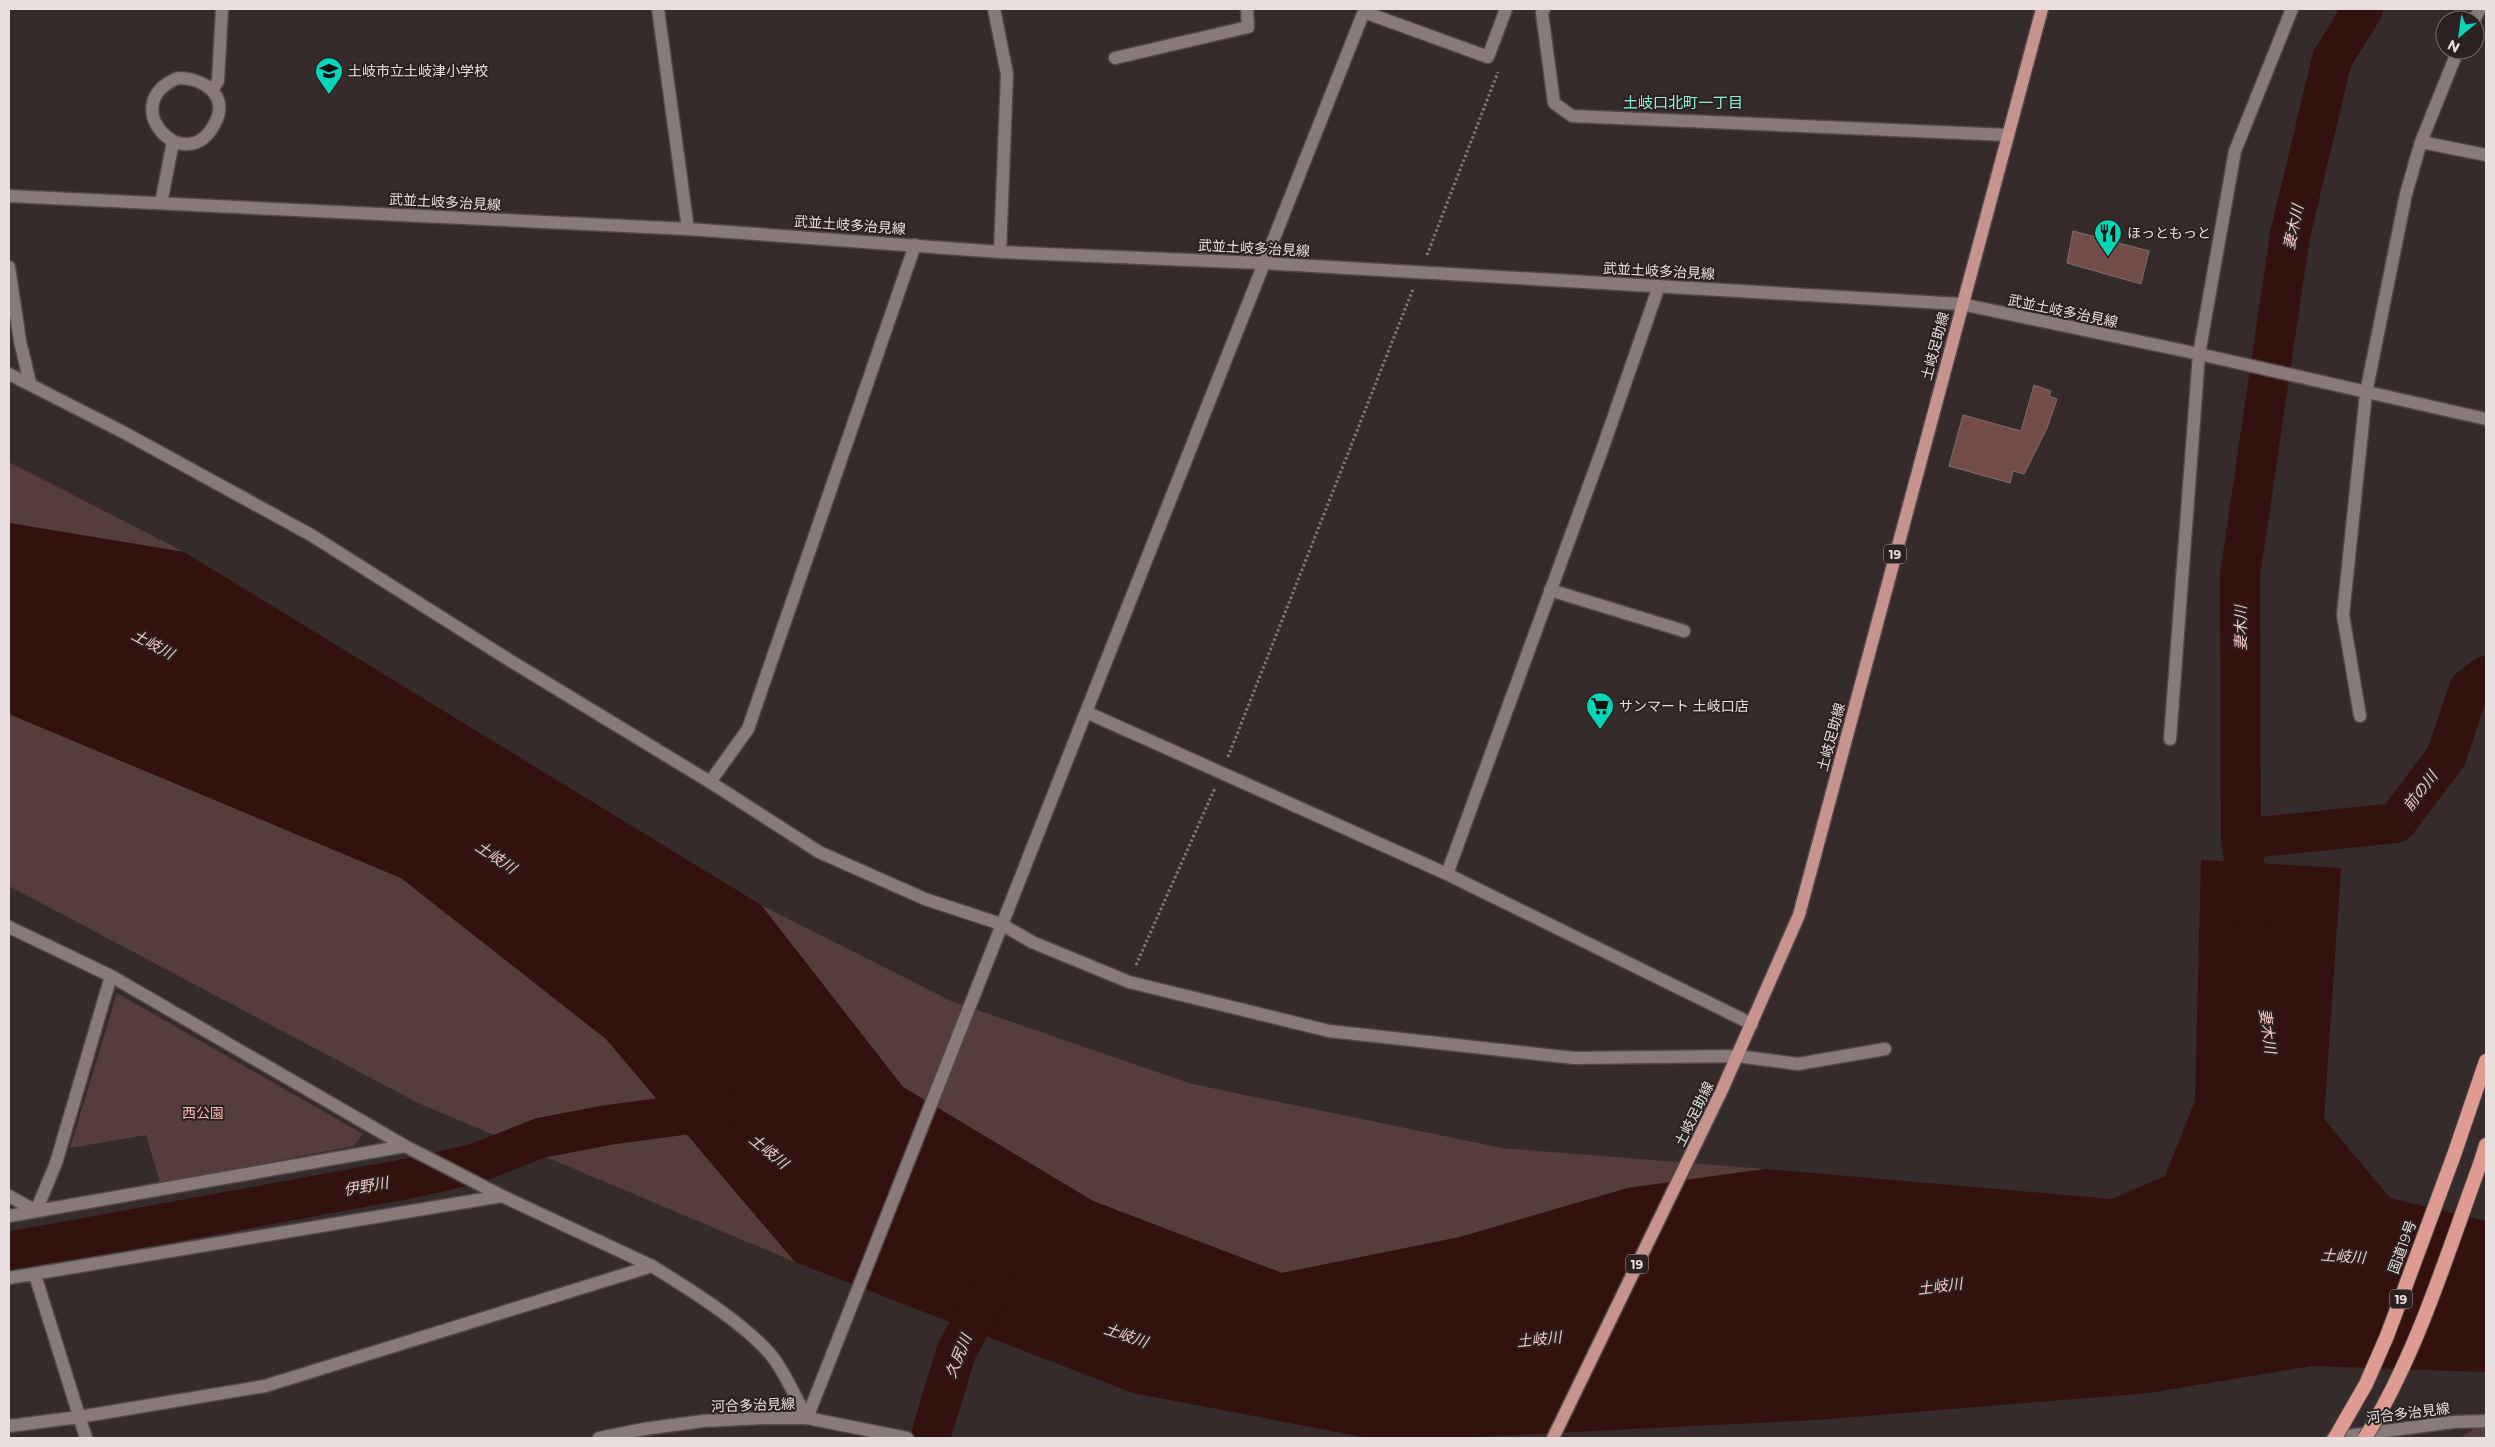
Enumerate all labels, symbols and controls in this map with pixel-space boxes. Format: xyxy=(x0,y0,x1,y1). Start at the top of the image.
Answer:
north arrow xyxy=(2435,10,2485,60)
text: N xyxy=(2444,36,2463,57)
school or university icon: 土岐市立土岐津小学校 xyxy=(314,56,344,95)
place label: 土岐市立土岐津小学校 xyxy=(348,62,488,80)
district label: 土岐口北町一丁目 xyxy=(1623,93,1743,112)
street label: 武並土岐多治見線 xyxy=(389,190,501,214)
water label: 妻木川 xyxy=(2279,201,2307,251)
street label: 武並土岐多治見線 xyxy=(794,212,906,238)
restaurant icon: ほっともっと xyxy=(2093,218,2123,257)
place label: ほっともっと xyxy=(2127,224,2211,242)
street label: 武並土岐多治見線 xyxy=(1198,236,1310,260)
street label: 武並土岐多治見線 xyxy=(1603,259,1715,283)
street label: 武並土岐多治見線 xyxy=(2006,291,2120,331)
street label: 土岐足助線 xyxy=(1917,310,1953,382)
road number: 19 xyxy=(1884,544,1906,564)
water label: 妻木川 xyxy=(2231,604,2250,651)
water label: 土岐川 xyxy=(129,625,179,664)
supermarket icon: サンマート 土岐口店 xyxy=(1585,691,1615,730)
place label: サンマート 土岐口店 xyxy=(1619,697,1749,715)
street label: 土岐足助線 xyxy=(1813,701,1849,773)
water label: 前の川 xyxy=(2399,766,2442,815)
water label: 土岐川 xyxy=(472,837,522,879)
water label: 妻木川 xyxy=(2255,1007,2281,1057)
street label: 土岐足助線 xyxy=(1671,1079,1717,1149)
park label: 西公園 xyxy=(182,1104,224,1122)
water label: 土岐川 xyxy=(746,1129,794,1174)
water label: 伊野川 xyxy=(342,1172,392,1199)
street label: 国道19号 xyxy=(2384,1218,2420,1276)
water label: 土岐川 xyxy=(2320,1245,2368,1267)
road number: 19 xyxy=(1626,1254,1648,1274)
water label: 土岐川 xyxy=(1917,1274,1965,1298)
road number: 19 xyxy=(2390,1290,2412,1308)
water label: 土岐川 xyxy=(1102,1319,1152,1352)
water label: 土岐川 xyxy=(1516,1327,1564,1351)
water label: 久尻川 xyxy=(941,1330,976,1380)
street label: 河合多治見線 xyxy=(711,1395,795,1415)
street label: 河合多治見線 xyxy=(2365,1399,2451,1427)

